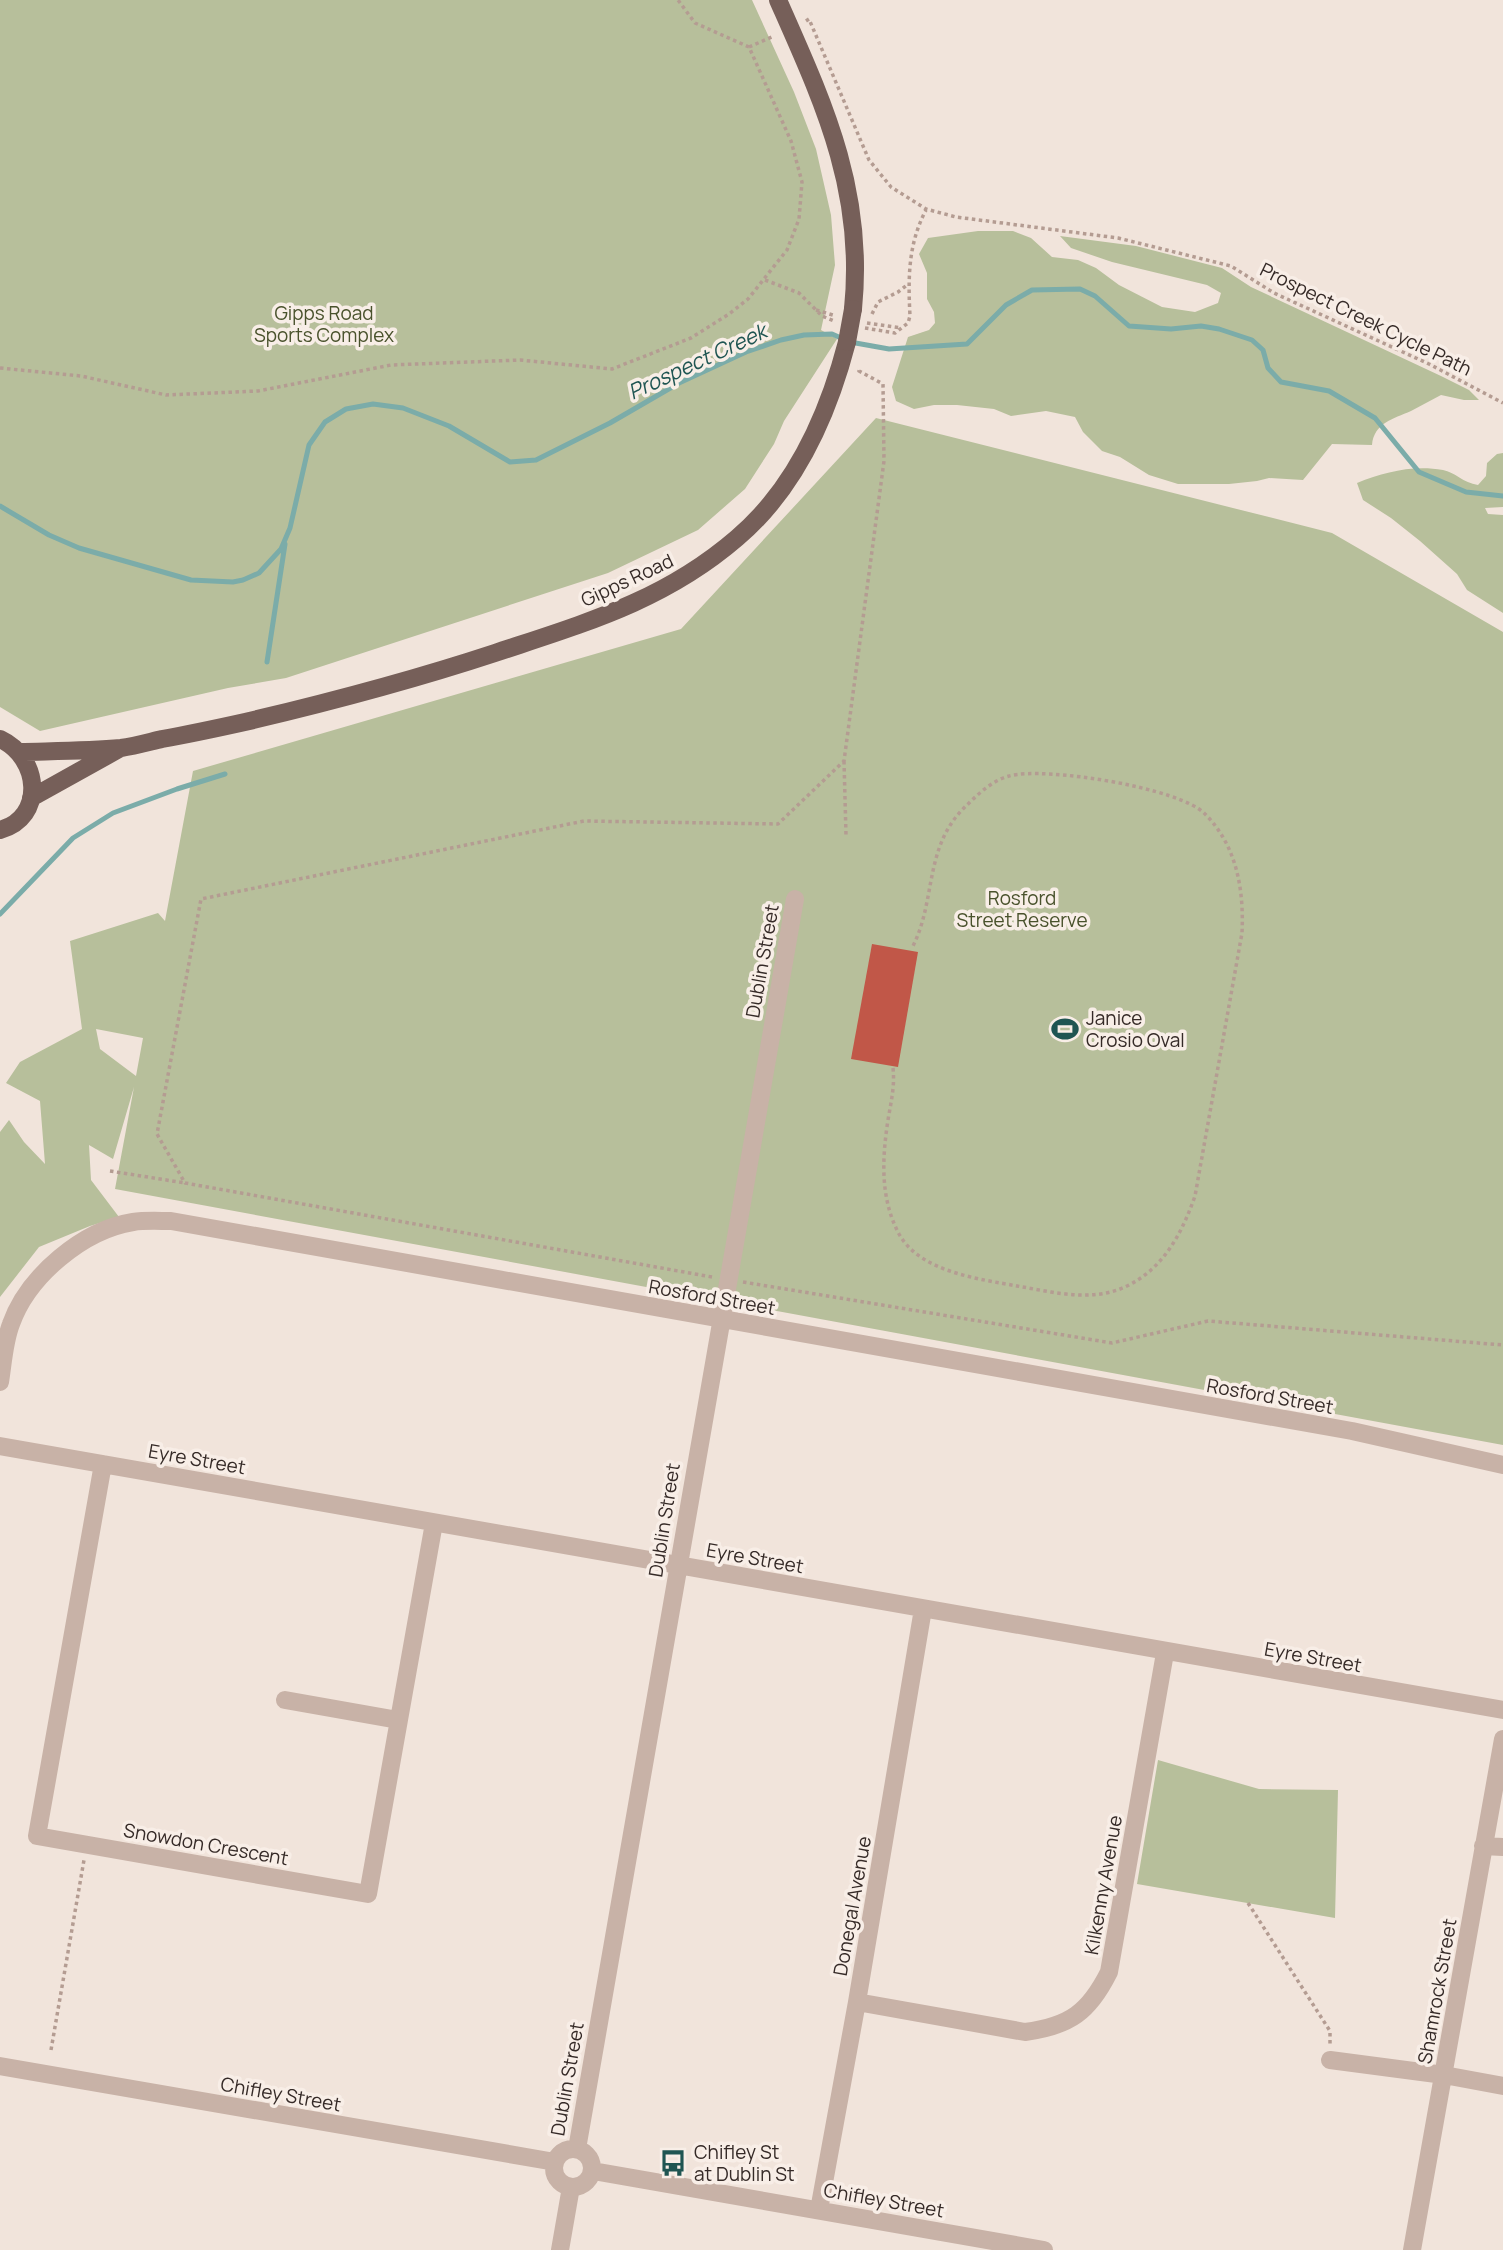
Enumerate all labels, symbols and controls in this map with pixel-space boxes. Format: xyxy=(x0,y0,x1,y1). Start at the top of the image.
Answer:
street label: Prospect Creek Cycle Path xyxy=(1256,256,1476,382)
park label: Gipps Road Sports Complex xyxy=(254,300,394,348)
water label: Prospect Creek xyxy=(623,316,773,405)
street label: Gipps Road xyxy=(577,547,677,613)
park label: Rosford Street Reserve xyxy=(957,885,1088,933)
street label: Dublin Street xyxy=(739,902,785,1020)
place label: Janice Crosio Oval xyxy=(1086,1005,1185,1053)
sports icon: Janice Crosio Oval xyxy=(1050,1014,1080,1044)
street label: Rosford Street xyxy=(647,1273,777,1321)
street label: Rosford Street xyxy=(1205,1372,1335,1420)
street label: Eyre Street xyxy=(146,1438,248,1480)
street label: Dublin Street xyxy=(642,1461,686,1579)
street label: Eyre Street xyxy=(704,1537,806,1579)
street label: Eyre Street xyxy=(1262,1636,1364,1678)
street label: Kilkenny Avenue xyxy=(1078,1813,1128,1957)
street label: Snowdon Crescent xyxy=(122,1817,290,1871)
street label: Donegal Avenue xyxy=(827,1834,877,1978)
street label: Shamrock Street xyxy=(1411,1916,1463,2066)
street label: Dublin Street xyxy=(544,2020,590,2138)
street label: Chifley Street xyxy=(219,2071,343,2117)
place label: Chifley St at Dublin St xyxy=(694,2139,795,2187)
bus stop icon: Chifley St at Dublin St xyxy=(658,2148,688,2178)
street label: Chifley Street xyxy=(822,2177,946,2223)

